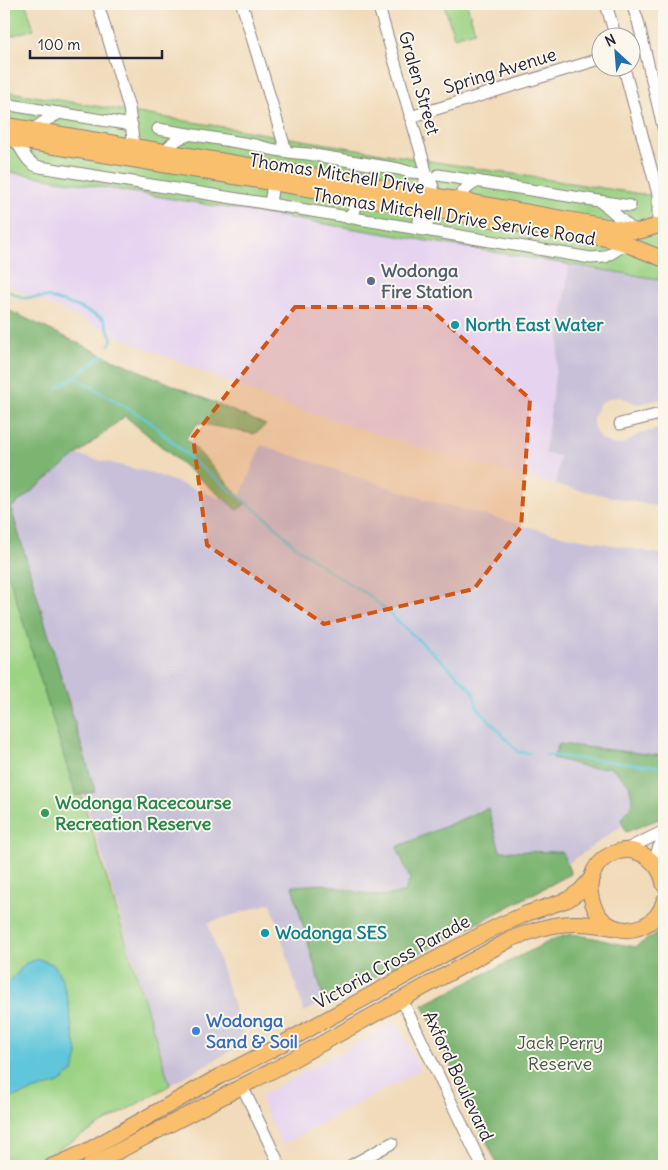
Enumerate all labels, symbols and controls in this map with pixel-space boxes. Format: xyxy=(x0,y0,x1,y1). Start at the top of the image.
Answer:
scale bar xyxy=(30,28,162,60)
street label: Gralen Street xyxy=(394,28,445,137)
north arrow xyxy=(590,28,640,78)
text: N xyxy=(602,30,619,51)
text: 100 m xyxy=(38,35,80,54)
street label: Spring Avenue xyxy=(441,42,559,99)
street label: Thomas Mitchell Drive xyxy=(248,148,426,199)
street label: Thomas Mitchell Drive Service Road xyxy=(311,183,598,250)
place label: Wodonga Fire Station xyxy=(381,259,473,303)
marker: Wodonga Fire Station xyxy=(365,275,377,287)
place label: North East Water xyxy=(465,313,604,336)
marker: North East Water xyxy=(449,319,461,331)
place label: Wodonga Racecourse Recreation Reserve xyxy=(55,791,232,835)
marker: Wodonga Racecourse Recreation Reserve xyxy=(39,807,51,819)
street label: Victoria Cross Parade xyxy=(310,909,474,1014)
place label: Wodonga SES xyxy=(275,921,387,944)
marker: Wodonga SES xyxy=(259,927,271,939)
street label: Axford Boulevard xyxy=(418,1007,499,1145)
place label: Wodonga Sand & Soil xyxy=(206,1009,298,1053)
marker: Wodonga Sand & Soil xyxy=(190,1025,202,1037)
park label: Jack Perry Reserve xyxy=(517,1031,603,1075)

